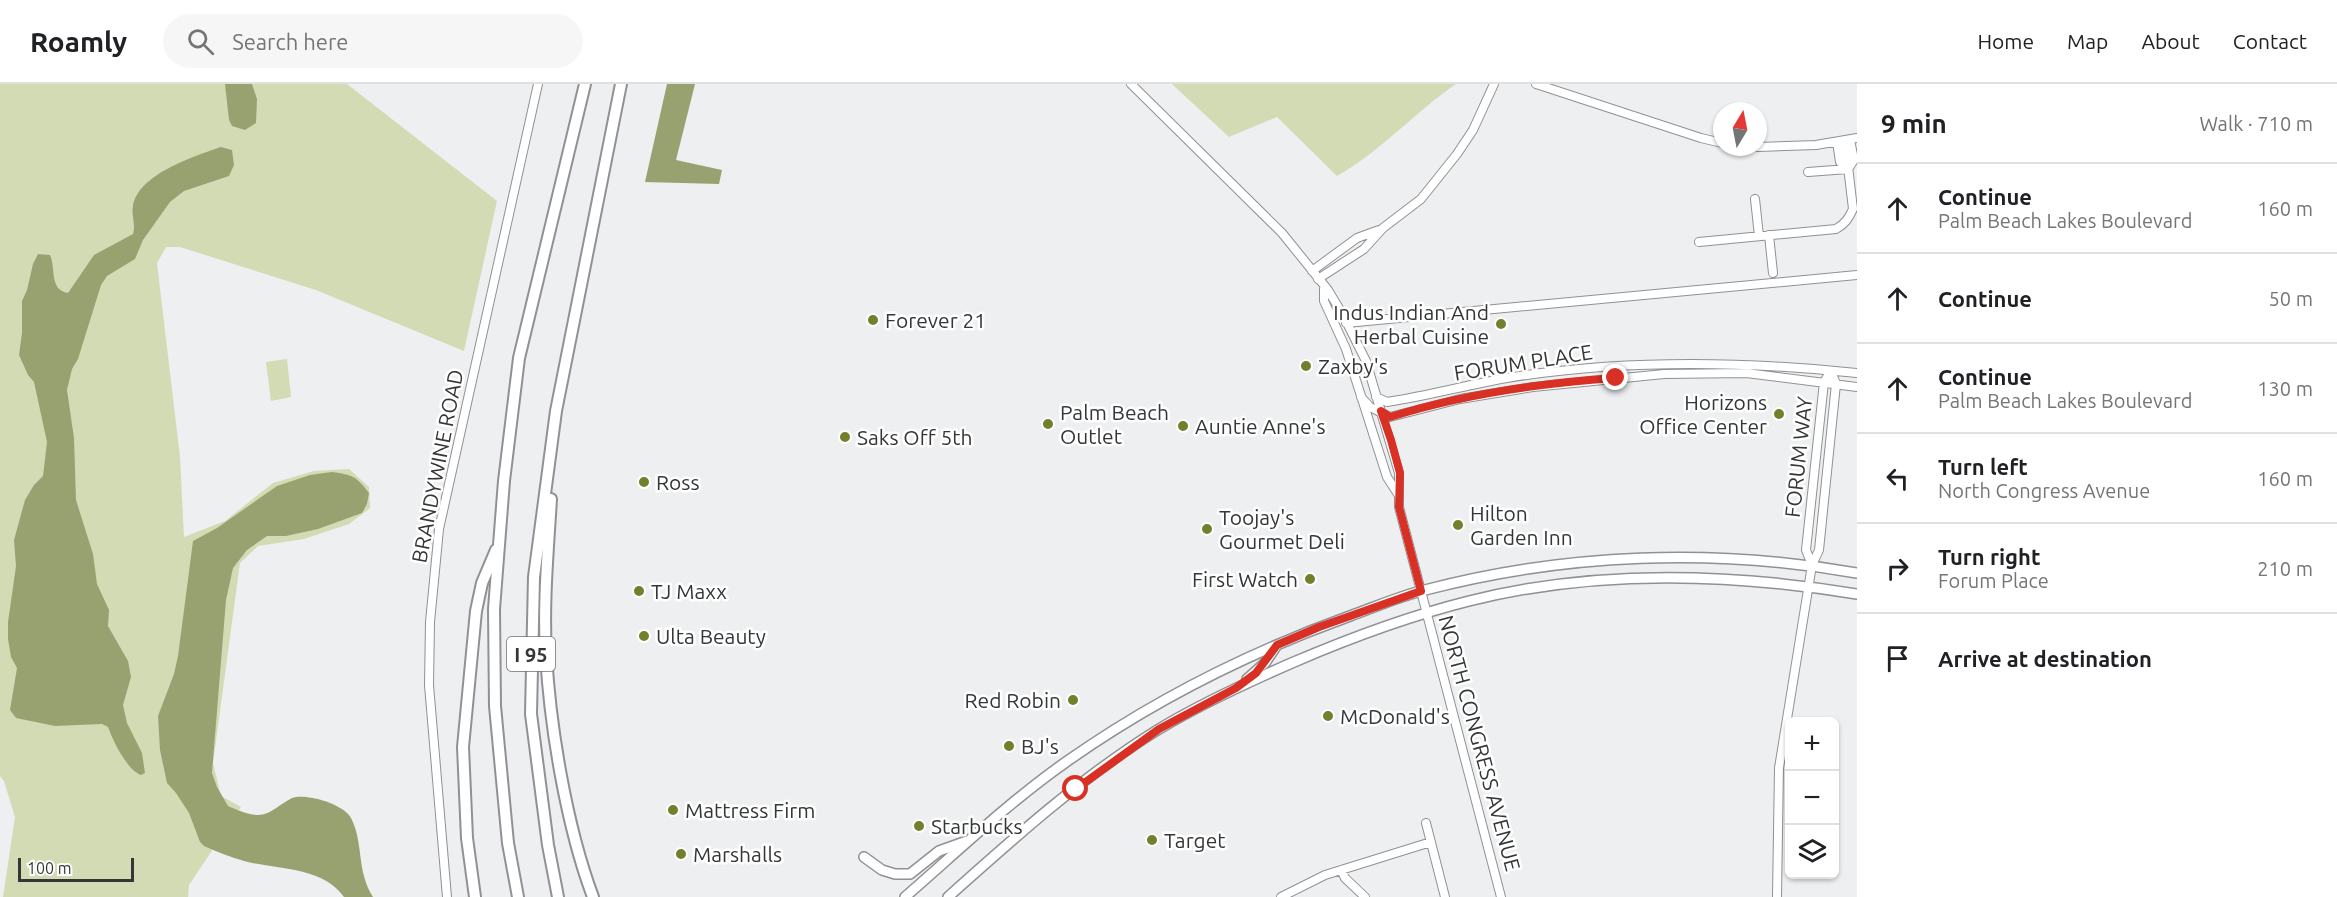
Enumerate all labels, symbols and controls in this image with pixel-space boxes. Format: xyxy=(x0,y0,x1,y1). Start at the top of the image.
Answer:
search box xyxy=(163,14,583,68)
icon: search xyxy=(184,25,217,58)
text: Roamly xyxy=(30,26,127,57)
text: Search here xyxy=(232,29,348,54)
text: Home xyxy=(1977,29,2034,53)
text: Map xyxy=(2067,29,2108,53)
text: About xyxy=(2141,29,2200,53)
text: Contact xyxy=(2233,29,2307,53)
north arrow xyxy=(1713,102,1767,156)
text: 9 min xyxy=(1881,109,1947,138)
text: Walk · 710 m xyxy=(2200,112,2313,135)
text: Continue xyxy=(1938,184,2032,209)
icon: ahead xyxy=(1881,192,1914,225)
text: 160 m xyxy=(2257,197,2313,220)
text: Palm Beach Lakes Boulevard xyxy=(1938,209,2192,232)
icon: ahead xyxy=(1881,282,1914,315)
text: Continue xyxy=(1938,286,2032,311)
text: 50 m xyxy=(2269,287,2313,310)
place label: Indus Indian And Herbal Cuisine xyxy=(1333,300,1489,348)
place label: Forever 21 xyxy=(885,308,986,332)
marker: Forever 21 xyxy=(866,313,880,327)
marker: Indus Indian And Herbal Cuisine xyxy=(1494,317,1508,331)
street label: FORUM PLACE xyxy=(1452,339,1594,385)
place label: Zaxby's xyxy=(1318,354,1388,378)
marker: Zaxby's xyxy=(1299,359,1313,373)
route end xyxy=(1602,364,1628,390)
text: Continue xyxy=(1938,364,2032,389)
street label: BRANDYWINE ROAD xyxy=(406,367,468,565)
icon: ahead xyxy=(1881,372,1914,405)
text: 130 m xyxy=(2257,377,2313,400)
text: Palm Beach Lakes Boulevard xyxy=(1938,389,2192,412)
place label: Horizons Office Center xyxy=(1639,390,1767,438)
street label: FORUM WAY xyxy=(1780,395,1816,519)
place label: Palm Beach Outlet xyxy=(1060,400,1169,448)
marker: Horizons Office Center xyxy=(1772,407,1786,421)
place label: Auntie Anne's xyxy=(1195,414,1326,438)
marker: Palm Beach Outlet xyxy=(1041,417,1055,431)
marker: Auntie Anne's xyxy=(1176,419,1190,433)
place label: Saks Off 5th xyxy=(857,425,973,449)
marker: Saks Off 5th xyxy=(838,430,852,444)
text: Turn left xyxy=(1938,454,2028,479)
icon: left xyxy=(1881,462,1914,495)
text: 160 m xyxy=(2257,467,2313,490)
place label: Ross xyxy=(656,470,700,494)
marker: Ross xyxy=(637,475,651,489)
text: North Congress Avenue xyxy=(1938,479,2150,502)
place label: Hilton Garden Inn xyxy=(1470,501,1573,549)
place label: Toojay's Gourmet Deli xyxy=(1219,505,1345,553)
marker: Hilton Garden Inn xyxy=(1451,518,1465,532)
marker: Toojay's Gourmet Deli xyxy=(1200,522,1214,536)
text: Turn right xyxy=(1938,544,2040,569)
icon: right xyxy=(1881,552,1914,585)
text: 210 m xyxy=(2257,557,2313,580)
place label: First Watch xyxy=(1192,567,1298,591)
text: Forum Place xyxy=(1938,569,2049,592)
marker: First Watch xyxy=(1303,572,1317,586)
place label: TJ Maxx xyxy=(651,579,727,603)
marker: TJ Maxx xyxy=(632,584,646,598)
street label: NORTH CONGRESS AVENUE xyxy=(1434,612,1526,874)
place label: Ulta Beauty xyxy=(656,624,766,648)
marker: Ulta Beauty xyxy=(637,629,651,643)
road number: I 95 xyxy=(507,637,555,671)
icon: arrive xyxy=(1881,642,1914,675)
text: Arrive at destination xyxy=(1938,646,2152,671)
place label: Red Robin xyxy=(965,688,1061,712)
marker: Red Robin xyxy=(1066,693,1080,707)
place label: McDonald's xyxy=(1340,704,1450,728)
marker: McDonald's xyxy=(1321,709,1335,723)
map controls xyxy=(1785,717,1839,879)
button: + xyxy=(1785,717,1839,771)
place label: BJ's xyxy=(1021,734,1059,758)
marker: BJ's xyxy=(1002,739,1016,753)
button: − xyxy=(1785,771,1839,825)
route start xyxy=(1062,775,1088,801)
place label: Mattress Firm xyxy=(685,798,815,822)
marker: Mattress Firm xyxy=(666,803,680,817)
place label: Starbucks xyxy=(931,814,1023,838)
marker: Starbucks xyxy=(912,819,926,833)
button: layers xyxy=(1785,825,1839,879)
place label: Target xyxy=(1164,828,1226,852)
marker: Target xyxy=(1145,833,1159,847)
place label: Marshalls xyxy=(693,842,782,866)
marker: Marshalls xyxy=(674,847,688,861)
scale bar xyxy=(18,855,134,882)
text: 100 m xyxy=(27,859,72,877)

